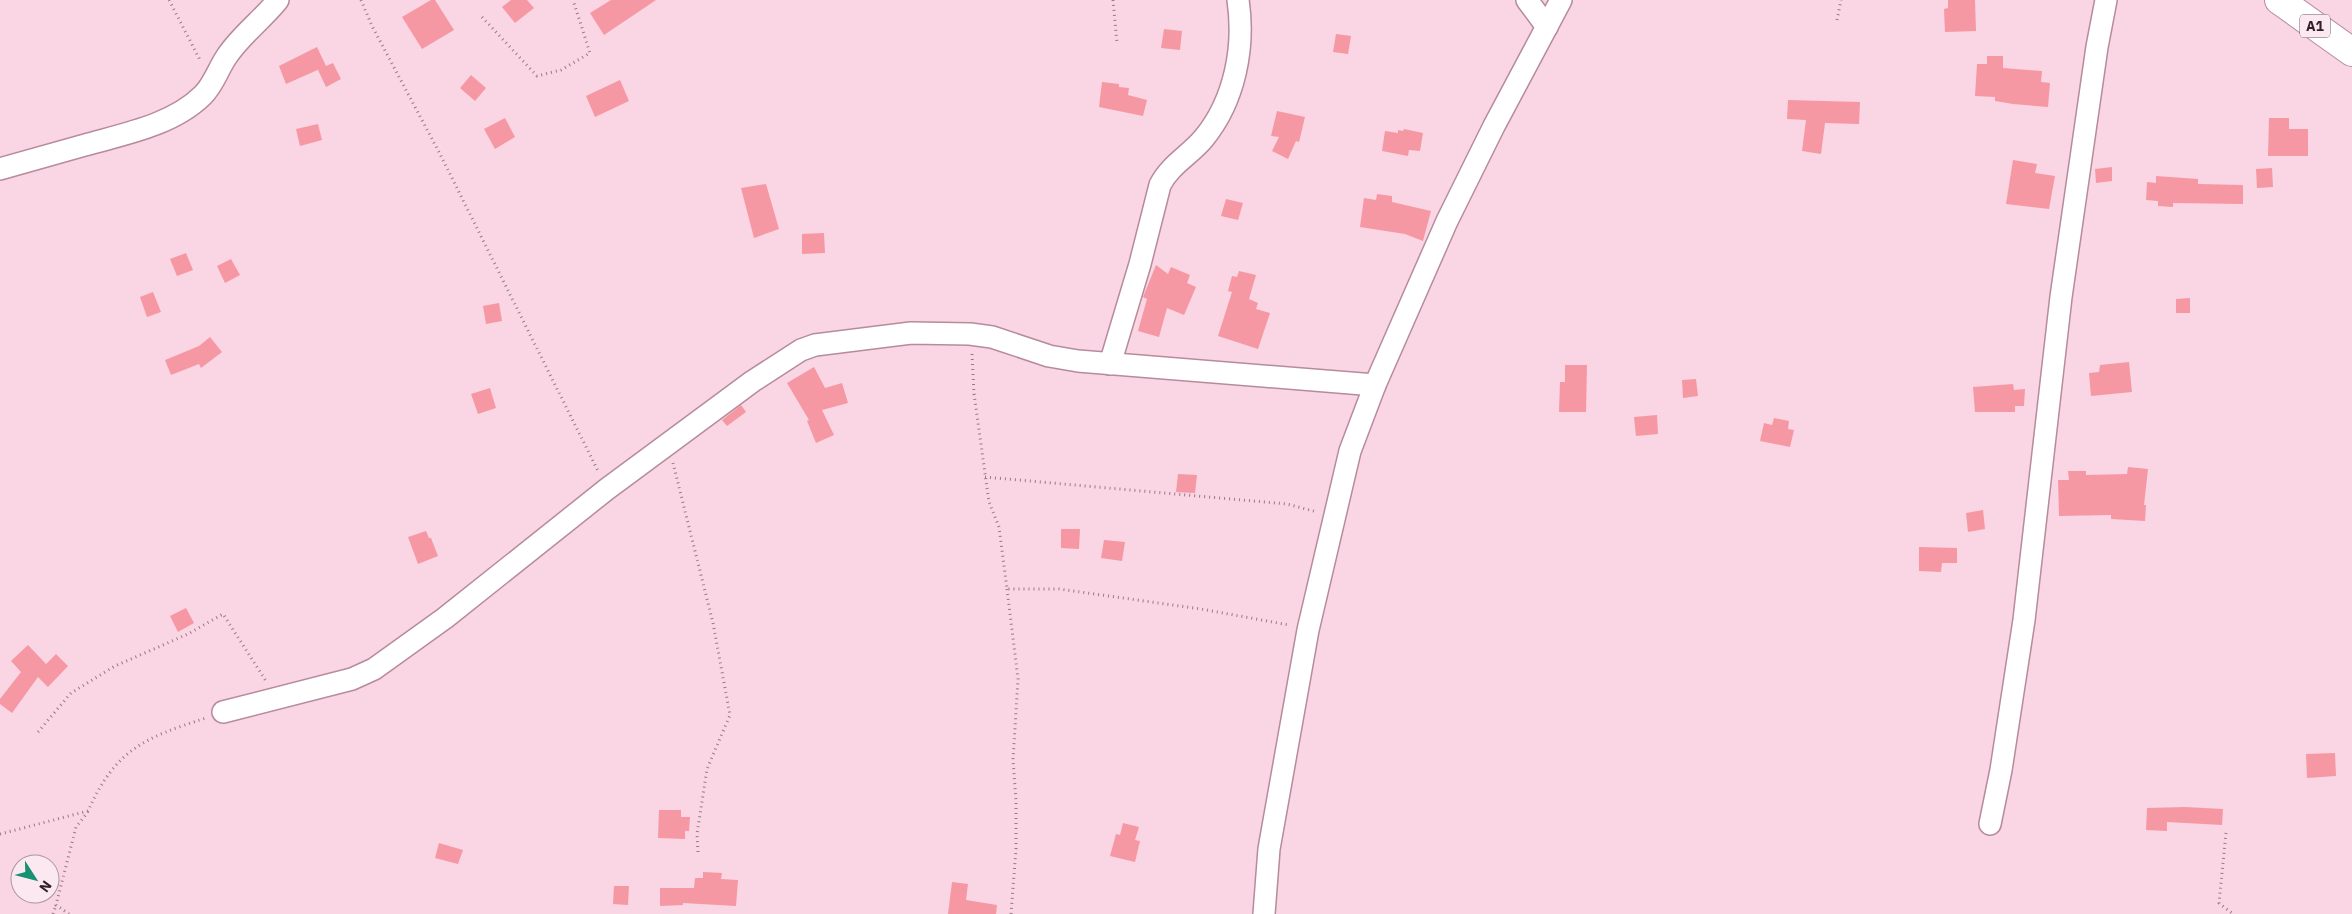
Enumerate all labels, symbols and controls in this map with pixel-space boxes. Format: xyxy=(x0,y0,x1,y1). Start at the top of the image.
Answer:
road number: A1 xyxy=(2300,15,2330,38)
north arrow xyxy=(10,854,60,904)
text: N xyxy=(35,877,56,896)

